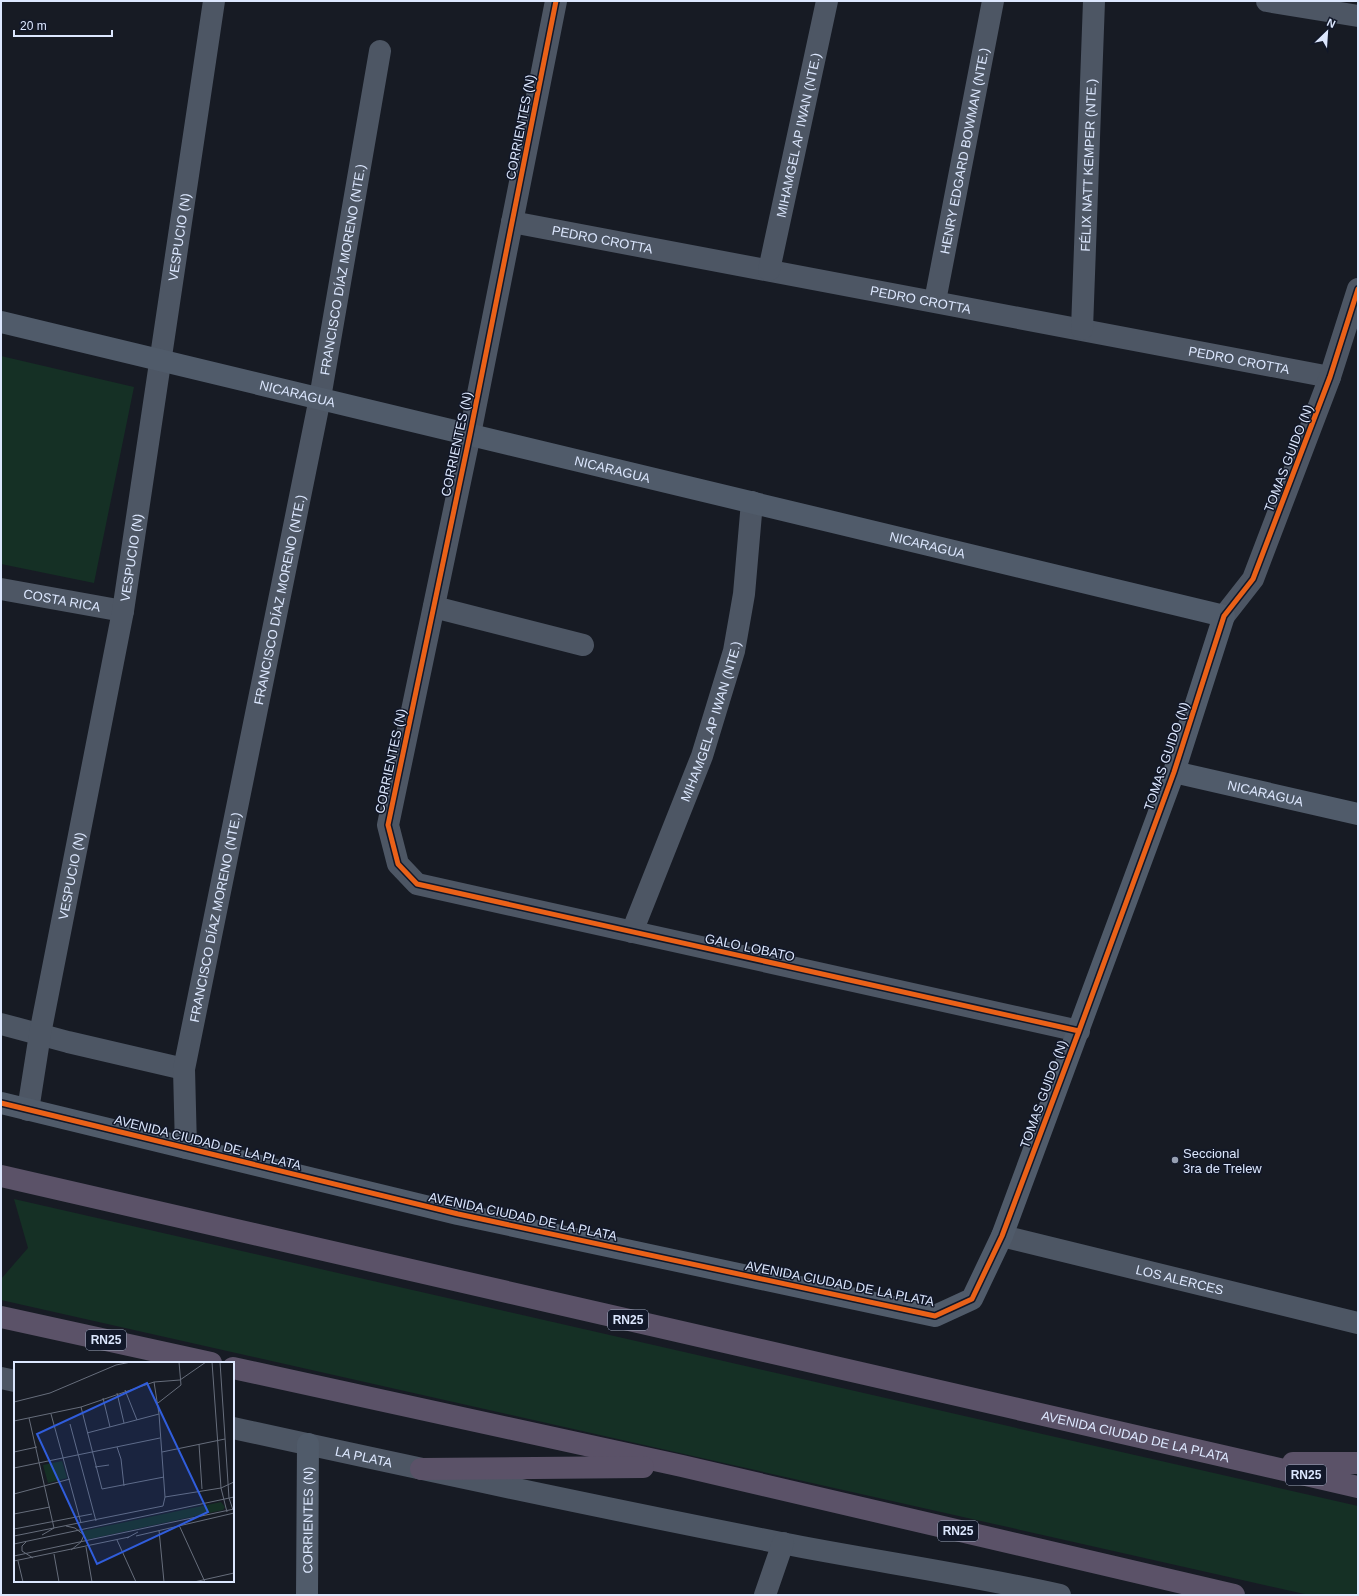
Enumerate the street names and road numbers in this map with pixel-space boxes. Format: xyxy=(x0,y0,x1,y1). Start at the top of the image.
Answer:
street label: HENRY EDGARD BOWMAN (NTE.) xyxy=(937,46,992,255)
street label: MIHAMGEL AP IWAN (NTE.) xyxy=(774,52,824,219)
street label: CORRIENTES (N) xyxy=(503,73,538,181)
street label: FÉLIX NATT KEMPER (NTE.) xyxy=(1078,78,1099,252)
street label: FRANCISCO DÍAZ MORENO (NTE.) xyxy=(317,163,368,376)
street label: VESPUCIO (N) xyxy=(165,192,193,282)
street label: PEDRO CROTTA xyxy=(551,223,654,257)
street label: PEDRO CROTTA xyxy=(869,283,973,317)
street label: PEDRO CROTTA xyxy=(1187,343,1291,377)
street label: NICARAGUA xyxy=(258,377,337,410)
street label: CORRIENTES (N) xyxy=(438,390,475,498)
street label: TOMAS GUIDO (N) xyxy=(1261,402,1316,514)
street label: NICARAGUA xyxy=(573,453,652,486)
street label: FRANCISCO DÍAZ MORENO (NTE.) xyxy=(251,493,308,706)
street label: VESPUCIO (N) xyxy=(117,513,145,603)
street label: NICARAGUA xyxy=(888,529,967,562)
street label: COSTA RICA xyxy=(22,586,102,615)
street label: MIHAMGEL AP IWAN (NTE.) xyxy=(678,640,744,804)
street label: TOMAS GUIDO (N) xyxy=(1141,700,1192,812)
street label: CORRIENTES (N) xyxy=(372,707,409,815)
street label: NICARAGUA xyxy=(1226,777,1305,809)
street label: FRANCISCO DÍAZ MORENO (NTE.) xyxy=(187,811,244,1024)
street label: VESPUCIO (N) xyxy=(56,831,87,921)
street label: GALO LOBATO xyxy=(704,931,796,964)
street label: TOMAS GUIDO (N) xyxy=(1017,1038,1070,1150)
street label: AVENIDA CIUDAD DE LA PLATA xyxy=(113,1112,303,1173)
street label: AVENIDA CIUDAD DE LA PLATA xyxy=(427,1189,619,1244)
street label: AVENIDA CIUDAD DE LA PLATA xyxy=(744,1258,936,1309)
street label: LOS ALERCES xyxy=(1134,1262,1225,1298)
road number: RN25 xyxy=(608,1310,648,1330)
road number: RN25 xyxy=(86,1330,126,1350)
street label: AVENIDA CIUDAD DE LA PLATA xyxy=(1040,1408,1231,1465)
street label: LA PLATA xyxy=(334,1444,394,1471)
road number: RN25 xyxy=(1286,1465,1326,1485)
street label: CORRIENTES (N) xyxy=(300,1466,316,1574)
road number: RN25 xyxy=(938,1521,978,1541)

